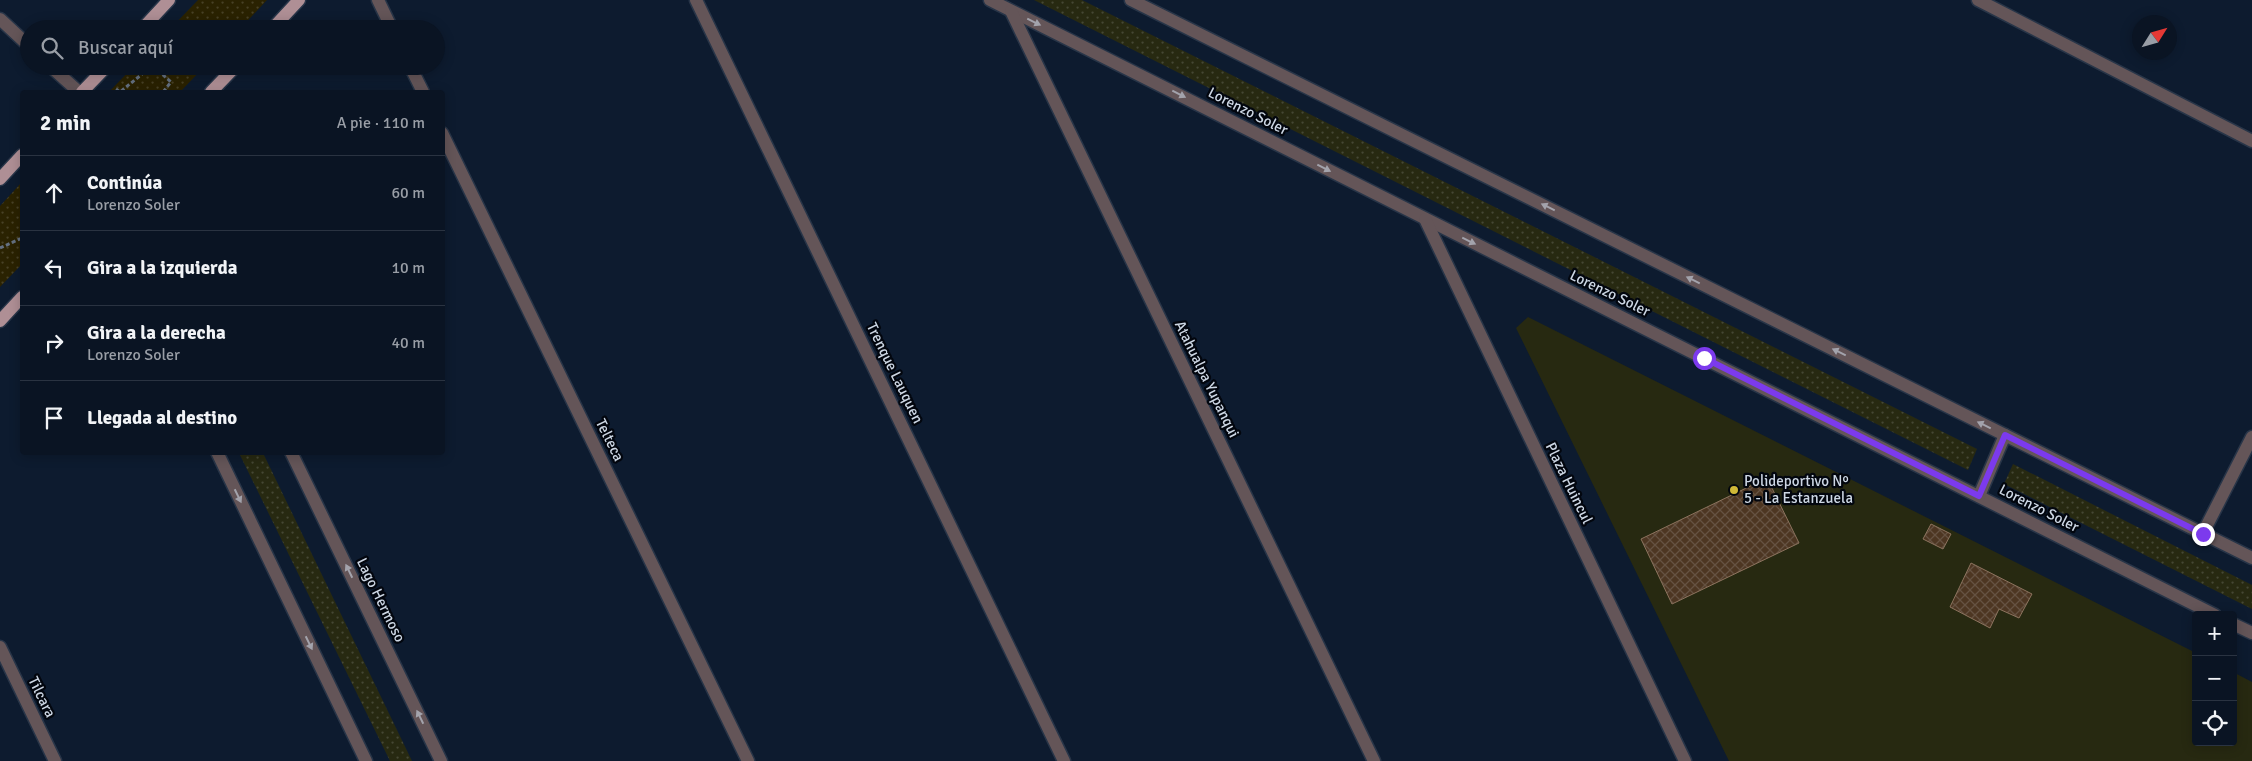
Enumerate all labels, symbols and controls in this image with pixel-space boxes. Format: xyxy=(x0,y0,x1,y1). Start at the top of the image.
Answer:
north arrow xyxy=(2132,15,2177,60)
one-way arrow xyxy=(1027,18,1041,26)
search box xyxy=(20,20,445,75)
icon: search xyxy=(38,34,66,62)
text: Buscar aquí xyxy=(78,36,173,60)
street label: Lorenzo Soler xyxy=(1205,83,1291,139)
one-way arrow xyxy=(1172,90,1186,98)
text: 2 min xyxy=(40,110,91,136)
text: A pie · 110 m xyxy=(337,113,425,133)
one-way arrow xyxy=(1317,164,1331,172)
text: Continúa xyxy=(87,171,162,195)
icon: ahead xyxy=(40,179,68,207)
text: 60 m xyxy=(391,183,425,203)
text: Lorenzo Soler xyxy=(87,195,180,215)
one-way arrow xyxy=(1540,203,1555,212)
one-way arrow xyxy=(1462,237,1476,245)
icon: left xyxy=(40,254,68,282)
text: Gira a la izquierda xyxy=(87,256,237,280)
text: 10 m xyxy=(391,258,425,278)
street label: Lorenzo Soler xyxy=(1567,266,1654,320)
one-way arrow xyxy=(1686,276,1700,284)
street label: Atahualpa Yupanqui xyxy=(1171,318,1243,440)
street label: Trenque Lauquen xyxy=(863,320,927,426)
text: Gira a la derecha xyxy=(87,321,226,345)
icon: right xyxy=(40,329,68,357)
text: 40 m xyxy=(391,333,425,353)
text: Lorenzo Soler xyxy=(87,345,180,365)
route start xyxy=(1693,347,1716,370)
one-way arrow xyxy=(1831,348,1846,356)
icon: arrive xyxy=(40,404,68,432)
text: Llegada al destino xyxy=(87,406,237,430)
street label: Telteca xyxy=(592,416,628,464)
one-way arrow xyxy=(1977,421,1991,429)
street label: Plaza Huincul xyxy=(1542,439,1596,527)
place label: Polideportivo Nº 5 - La Estanzuela xyxy=(1744,472,1853,507)
street label: Lorenzo Soler xyxy=(1996,480,2082,536)
marker: Polideportivo Nº 5 - La Estanzuela xyxy=(1728,484,1740,496)
one-way arrow xyxy=(234,489,242,504)
route end xyxy=(2192,523,2215,546)
street label: Lago Hermoso xyxy=(353,555,409,645)
one-way arrow xyxy=(345,564,353,578)
map controls xyxy=(2192,611,2237,746)
button: + xyxy=(2192,611,2237,656)
one-way arrow xyxy=(305,636,313,650)
button: − xyxy=(2192,656,2237,701)
street label: Tilcara xyxy=(24,674,60,720)
button: locate xyxy=(2192,701,2237,746)
one-way arrow xyxy=(415,710,423,724)

